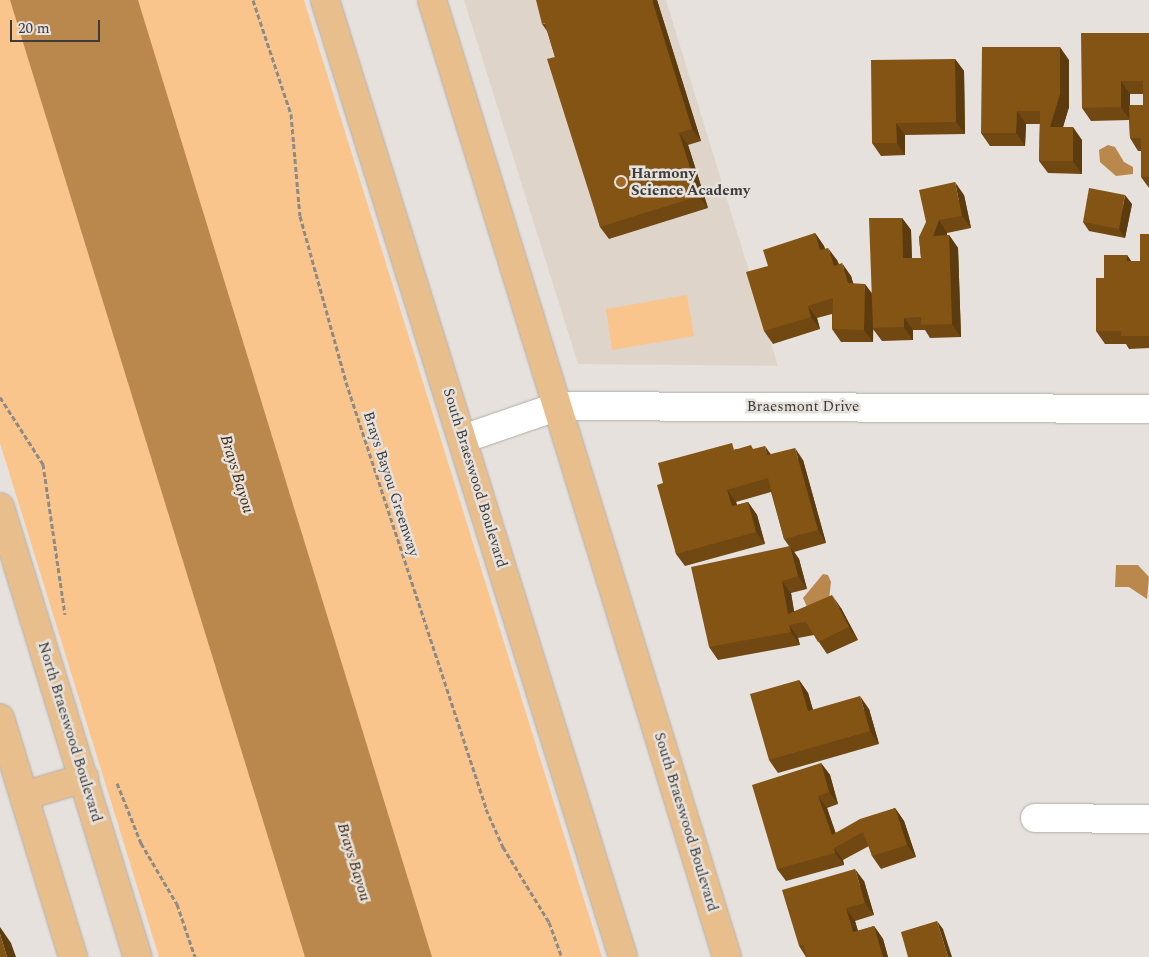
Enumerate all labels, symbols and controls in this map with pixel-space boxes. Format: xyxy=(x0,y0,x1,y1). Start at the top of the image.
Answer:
scale bar xyxy=(12,10,102,42)
text: 20 m xyxy=(18,17,50,40)
place label: Harmony Science Academy xyxy=(631,164,750,199)
marker: Harmony Science Academy xyxy=(615,176,627,188)
street label: South Braeswood Boulevard xyxy=(439,386,511,570)
street label: Braesmont Drive xyxy=(747,398,859,416)
street label: Brays Bayou Greenway xyxy=(359,409,423,559)
water label: Brays Bayou xyxy=(216,433,258,515)
street label: North Braeswood Boulevard xyxy=(34,640,106,824)
street label: South Braeswood Boulevard xyxy=(650,730,722,914)
water label: Brays Bayou xyxy=(333,821,375,903)

